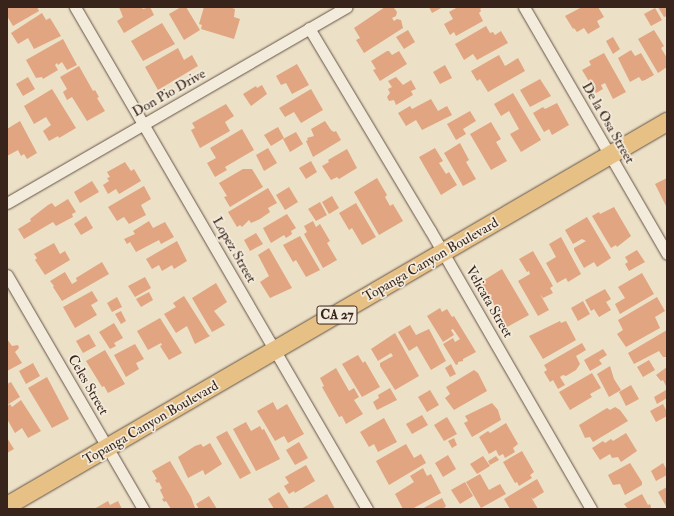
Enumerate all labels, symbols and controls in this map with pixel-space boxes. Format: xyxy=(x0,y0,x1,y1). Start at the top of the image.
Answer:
street label: Don Pio Drive xyxy=(129,65,209,121)
street label: De la Osa Street xyxy=(578,79,638,167)
street label: Lopez Street xyxy=(208,214,260,286)
street label: Topanga Canyon Boulevard xyxy=(360,214,502,306)
street label: Velicata Street xyxy=(462,263,516,341)
road number: CA 27 xyxy=(316,304,358,326)
street label: Celes Street xyxy=(64,352,112,418)
street label: Topanga Canyon Boulevard xyxy=(80,377,222,469)

